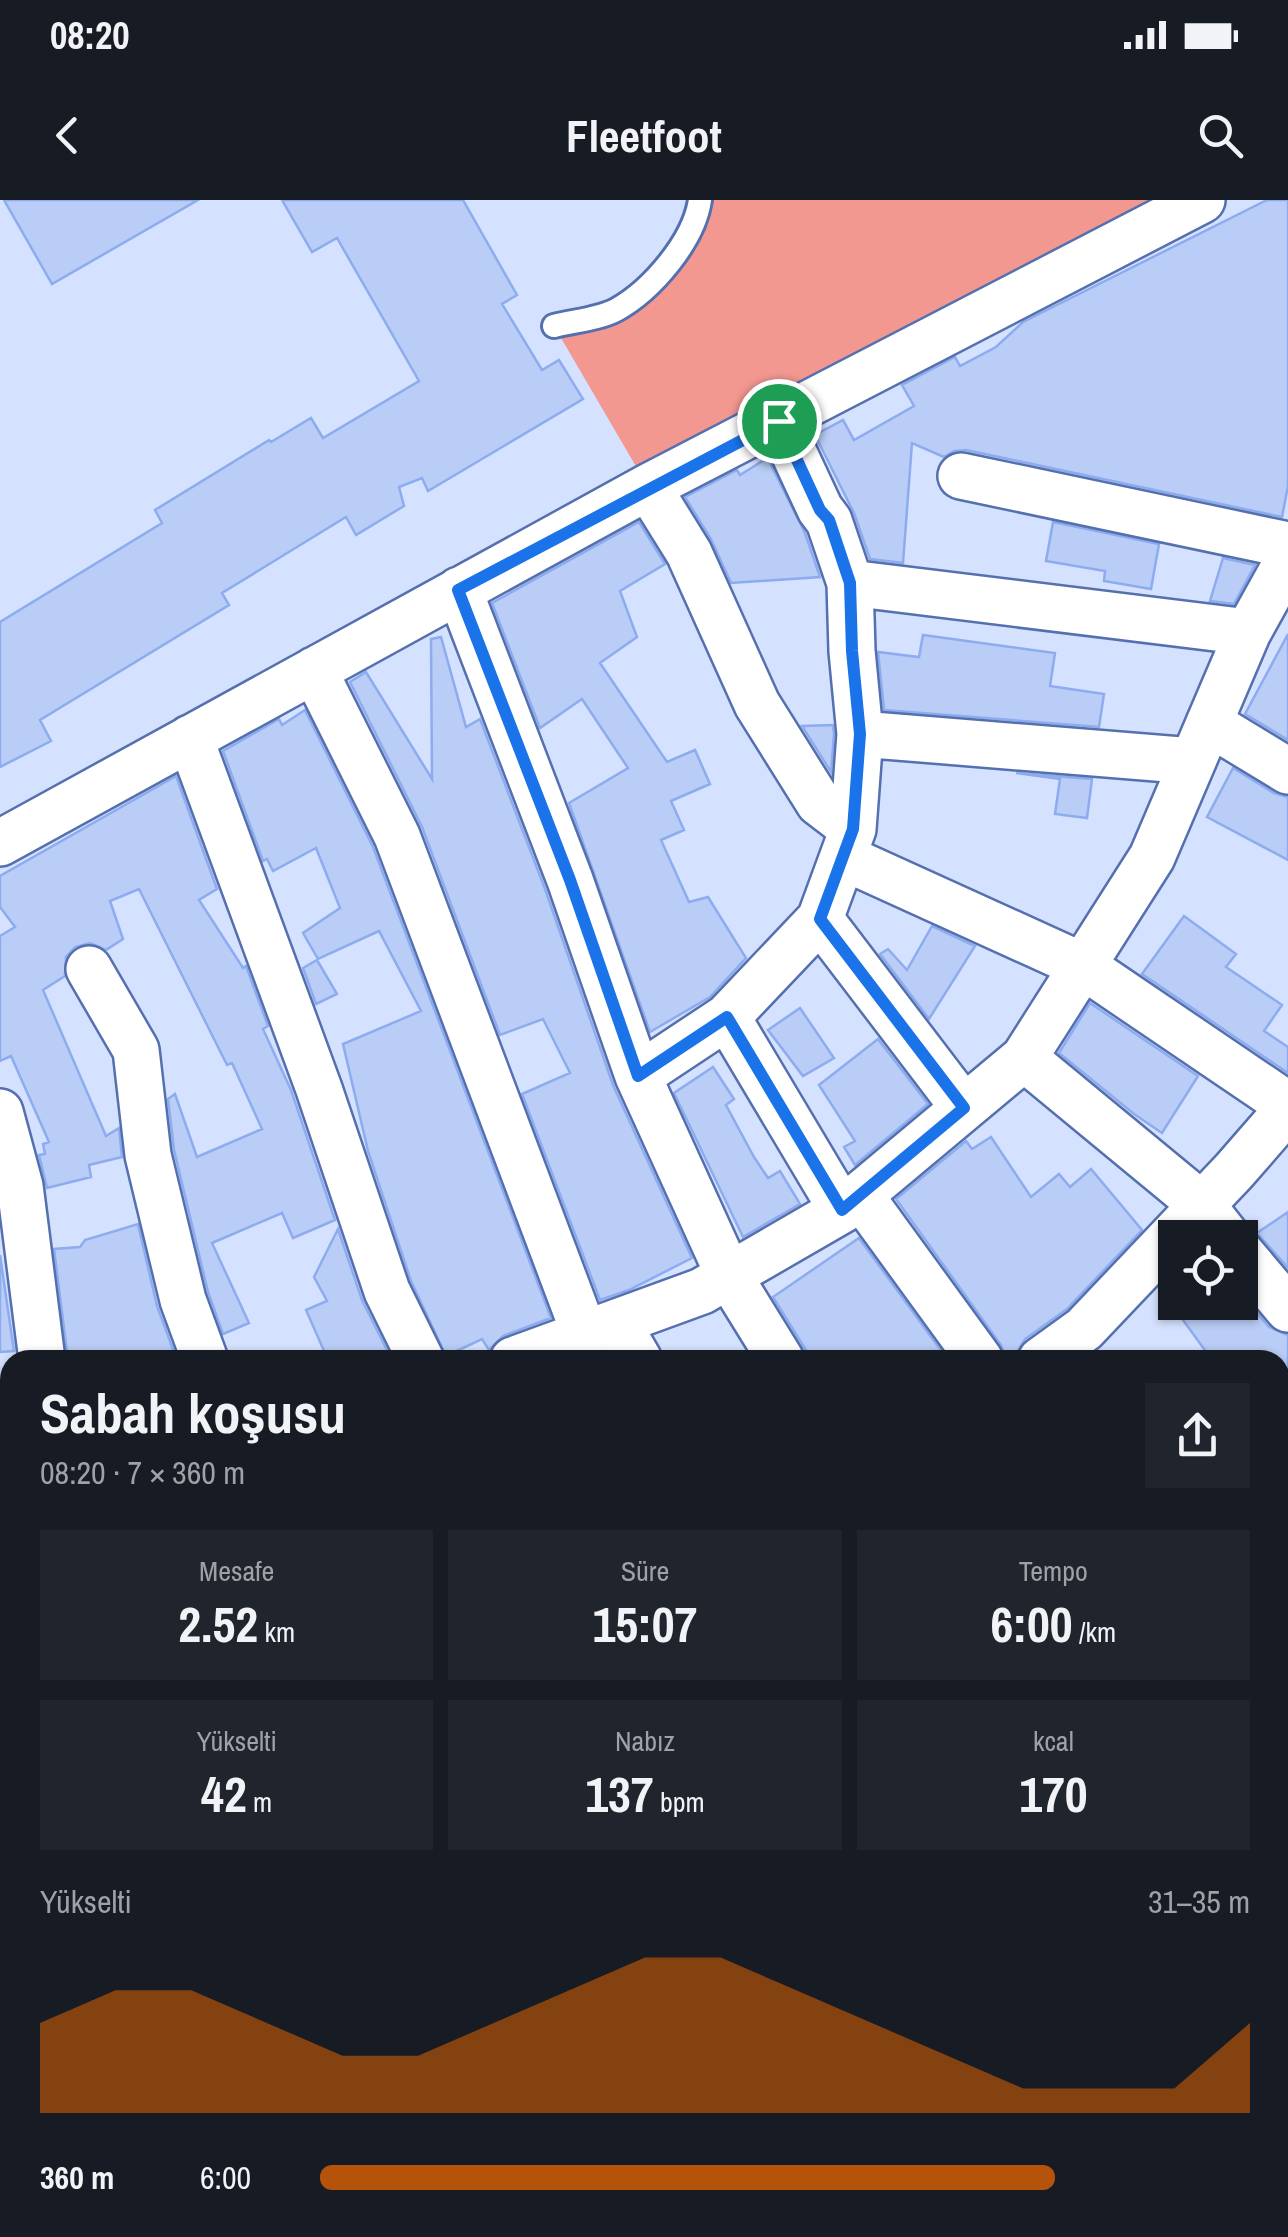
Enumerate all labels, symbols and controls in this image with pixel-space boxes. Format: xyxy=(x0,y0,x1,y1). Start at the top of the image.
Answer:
text: 08:20 xyxy=(50,10,130,61)
text: Fleetfoot xyxy=(566,105,722,166)
icon: back xyxy=(40,108,95,163)
icon: search xyxy=(1193,108,1248,163)
pin xyxy=(737,379,822,464)
icon: arrive xyxy=(752,394,807,449)
map controls xyxy=(1158,1220,1258,1320)
button: locate xyxy=(1158,1220,1258,1320)
text: Sabah koşusu xyxy=(40,1376,346,1450)
button: share xyxy=(1145,1383,1250,1488)
text: 08:20 · 7 × 360 m xyxy=(40,1451,245,1494)
text: Mesafe xyxy=(199,1552,274,1590)
text: Süre xyxy=(621,1552,669,1590)
text: Tempo xyxy=(1019,1552,1088,1590)
text: 2.52 xyxy=(178,1590,258,1658)
text: 15:07 xyxy=(593,1590,697,1658)
text: 6:00 xyxy=(991,1590,1073,1658)
text: km xyxy=(258,1613,295,1651)
text: /km xyxy=(1073,1613,1116,1651)
text: Yükselti xyxy=(196,1722,277,1760)
text: Nabız xyxy=(615,1722,675,1760)
text: kcal xyxy=(1033,1722,1074,1760)
text: 42 xyxy=(201,1760,247,1828)
text: 137 xyxy=(585,1760,654,1828)
text: 170 xyxy=(1019,1760,1088,1828)
text: m xyxy=(247,1783,272,1821)
text: bpm xyxy=(654,1783,705,1821)
text: Yükselti xyxy=(40,1880,132,1923)
text: 31–35 m xyxy=(1148,1880,1250,1923)
text: 360 m xyxy=(40,2156,114,2199)
text: 6:00 xyxy=(200,2156,251,2199)

